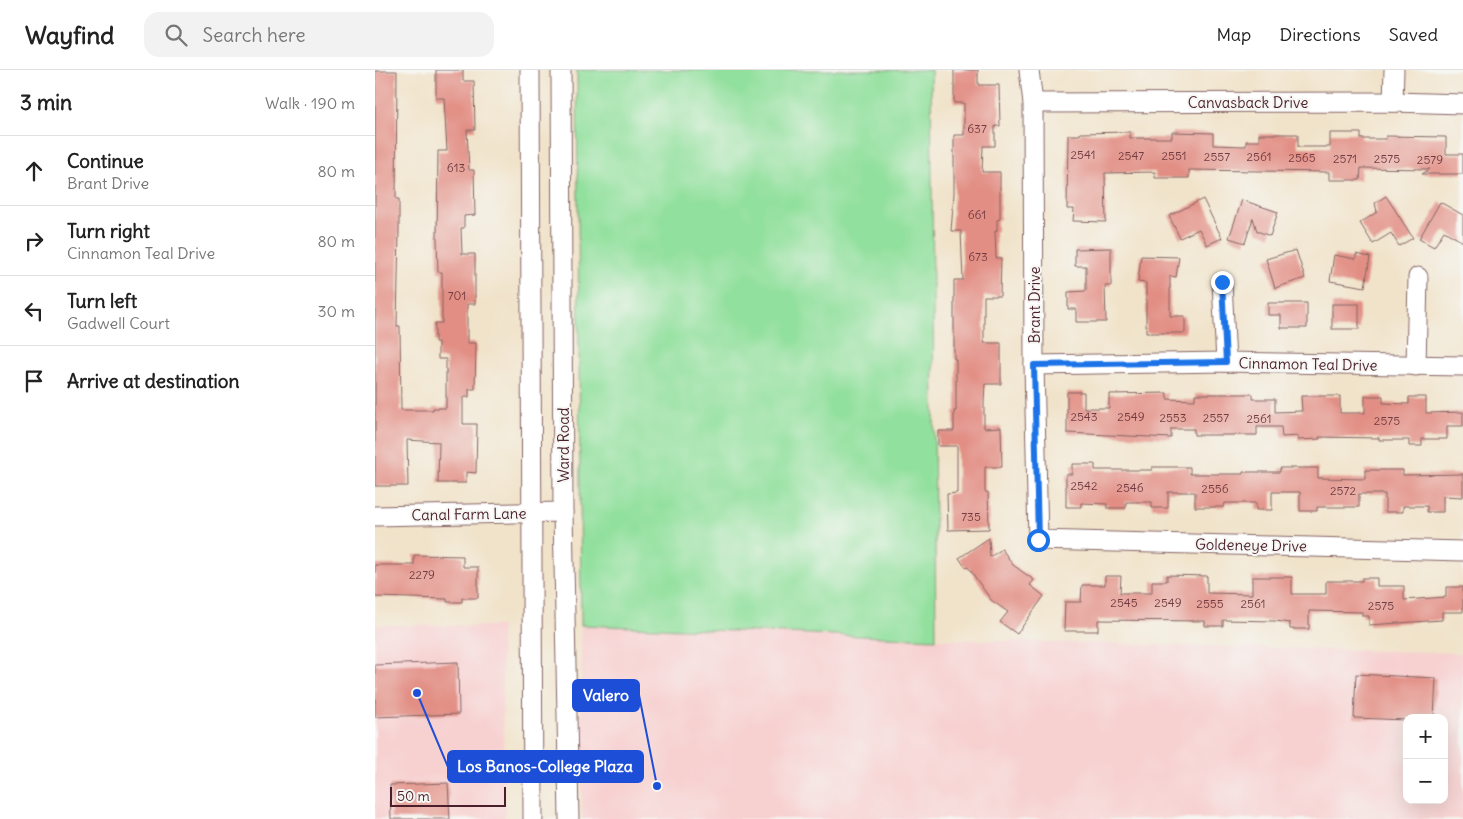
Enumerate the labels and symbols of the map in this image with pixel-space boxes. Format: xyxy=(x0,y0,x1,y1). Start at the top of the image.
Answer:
street label: Canvasback Drive xyxy=(1188,93,1308,112)
house number: 637 xyxy=(967,121,987,136)
house number: 2541 xyxy=(1070,147,1096,162)
house number: 2547 xyxy=(1118,148,1144,163)
house number: 2551 xyxy=(1161,148,1187,163)
house number: 2557 xyxy=(1204,149,1230,164)
house number: 2561 xyxy=(1246,149,1272,164)
house number: 2565 xyxy=(1288,150,1316,165)
house number: 2571 xyxy=(1333,151,1357,166)
house number: 2575 xyxy=(1374,151,1400,166)
house number: 2579 xyxy=(1417,152,1443,167)
house number: 613 xyxy=(447,160,465,175)
house number: 661 xyxy=(968,207,986,222)
house number: 673 xyxy=(968,249,988,264)
street label: Brant Drive xyxy=(1025,267,1044,344)
route end xyxy=(1211,271,1234,294)
house number: 701 xyxy=(448,288,466,303)
street label: Cinnamon Teal Drive xyxy=(1238,353,1378,375)
street label: Ward Road xyxy=(554,407,573,483)
house number: 2543 xyxy=(1070,409,1098,424)
house number: 2549 xyxy=(1117,409,1145,424)
house number: 2553 xyxy=(1159,410,1187,425)
house number: 2557 xyxy=(1203,410,1229,425)
house number: 2561 xyxy=(1246,411,1272,426)
house number: 2575 xyxy=(1374,413,1400,428)
house number: 2542 xyxy=(1071,478,1098,493)
house number: 2546 xyxy=(1116,480,1144,495)
house number: 2556 xyxy=(1201,481,1229,496)
house number: 2572 xyxy=(1330,483,1356,498)
street label: Canal Farm Lane xyxy=(411,503,527,525)
house number: 735 xyxy=(961,509,981,524)
route start xyxy=(1027,529,1050,552)
street label: Goldeneye Drive xyxy=(1195,535,1307,555)
house number: 2279 xyxy=(409,567,435,582)
house number: 2545 xyxy=(1110,595,1138,610)
house number: 2549 xyxy=(1154,595,1182,610)
house number: 2555 xyxy=(1196,596,1224,611)
house number: 2561 xyxy=(1240,596,1266,611)
house number: 2575 xyxy=(1368,598,1394,613)
callout: Valero xyxy=(573,680,639,711)
text: Valero xyxy=(583,685,629,705)
callout: Los Banos-College Plaza xyxy=(448,751,643,782)
text: Los Banos-College Plaza xyxy=(457,756,633,777)
scale bar xyxy=(390,784,506,807)

